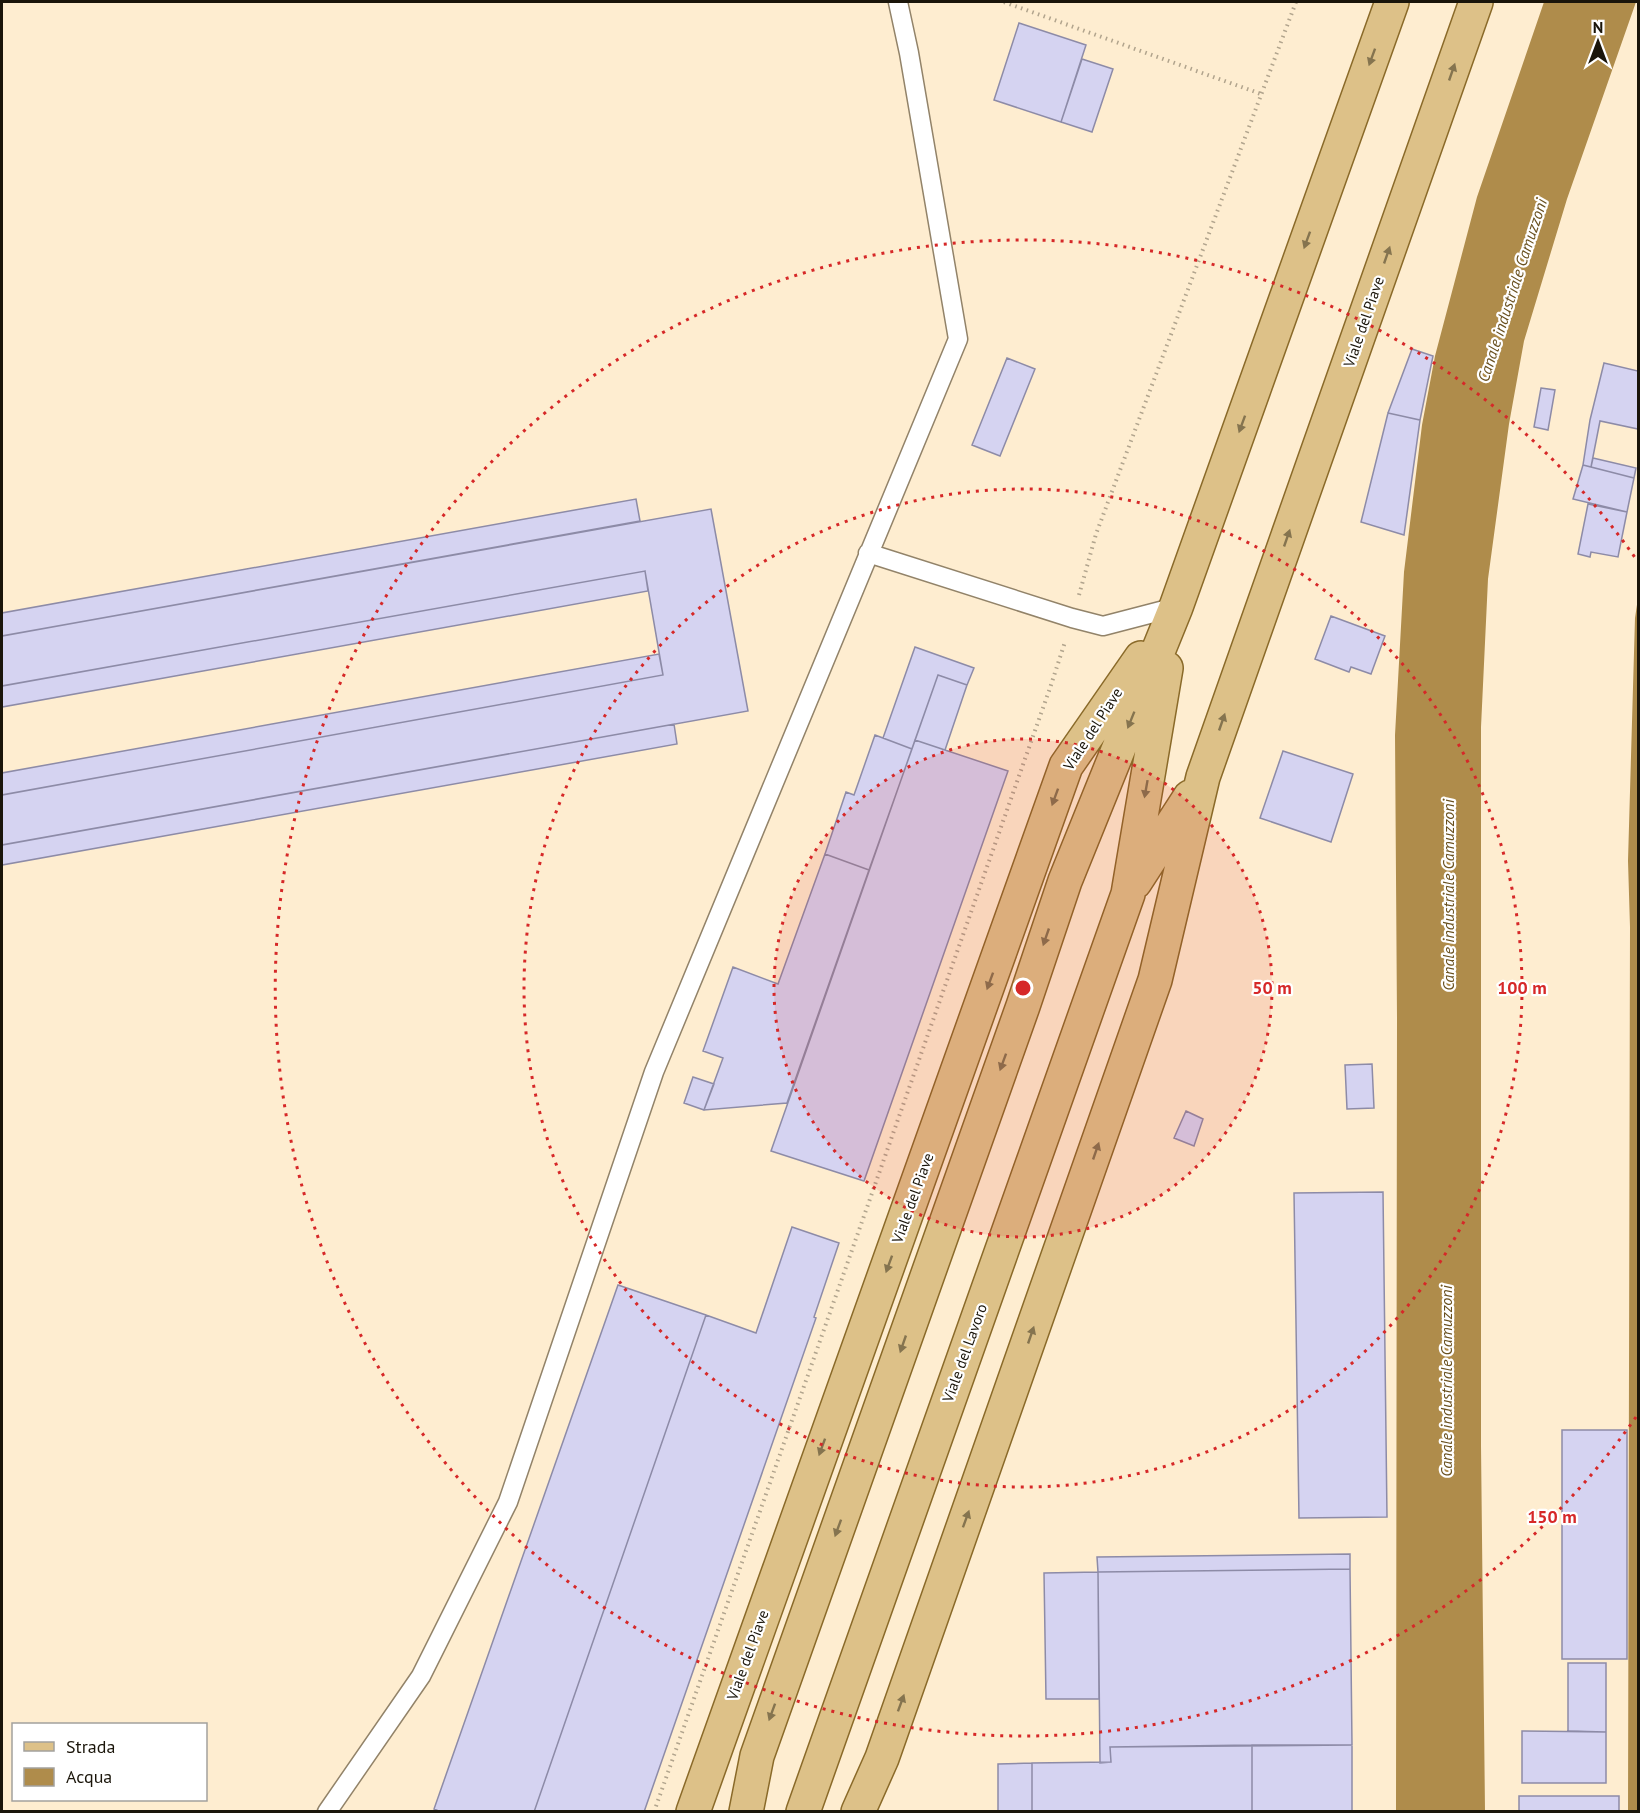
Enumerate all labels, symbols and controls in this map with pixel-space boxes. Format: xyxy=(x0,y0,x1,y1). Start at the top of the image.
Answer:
north arrow xyxy=(1568,12,1628,72)
text: N xyxy=(1593,17,1603,37)
one-way arrow xyxy=(1367,48,1377,66)
one-way arrow xyxy=(1447,62,1457,80)
water label: Canale industriale Camuzzoni xyxy=(1473,195,1551,384)
one-way arrow xyxy=(1302,231,1312,249)
one-way arrow xyxy=(1382,246,1392,264)
street label: Viale del Piave xyxy=(1339,274,1388,371)
one-way arrow xyxy=(1236,415,1246,433)
one-way arrow xyxy=(1283,529,1293,547)
street label: Viale del Piave xyxy=(1058,684,1126,774)
one-way arrow xyxy=(1126,711,1135,729)
one-way arrow xyxy=(1218,713,1228,731)
one-way arrow xyxy=(1141,780,1150,799)
one-way arrow xyxy=(1050,789,1060,807)
water label: Canale industriale Camuzzoni xyxy=(1438,798,1458,991)
one-way arrow xyxy=(1041,928,1051,946)
one-way arrow xyxy=(984,972,994,990)
text: 50 m xyxy=(1252,976,1292,999)
text: 100 m xyxy=(1497,976,1547,999)
centre of rings xyxy=(1013,978,1033,998)
one-way arrow xyxy=(998,1053,1008,1071)
one-way arrow xyxy=(1091,1142,1101,1160)
street label: Viale del Piave xyxy=(887,1150,938,1246)
one-way arrow xyxy=(884,1255,893,1273)
water label: Canale industriale Camuzzoni xyxy=(1436,1284,1456,1477)
street label: Viale del Lavoro xyxy=(938,1301,991,1406)
one-way arrow xyxy=(1027,1326,1037,1344)
one-way arrow xyxy=(897,1335,907,1353)
one-way arrow xyxy=(817,1438,827,1456)
text: 150 m xyxy=(1527,1505,1577,1528)
one-way arrow xyxy=(962,1510,972,1528)
one-way arrow xyxy=(833,1519,843,1537)
street label: Viale del Piave xyxy=(722,1607,773,1703)
one-way arrow xyxy=(897,1694,907,1712)
one-way arrow xyxy=(767,1703,777,1721)
legend xyxy=(12,1723,207,1801)
text: Strada xyxy=(66,1735,115,1758)
text: Acqua xyxy=(66,1765,112,1788)

